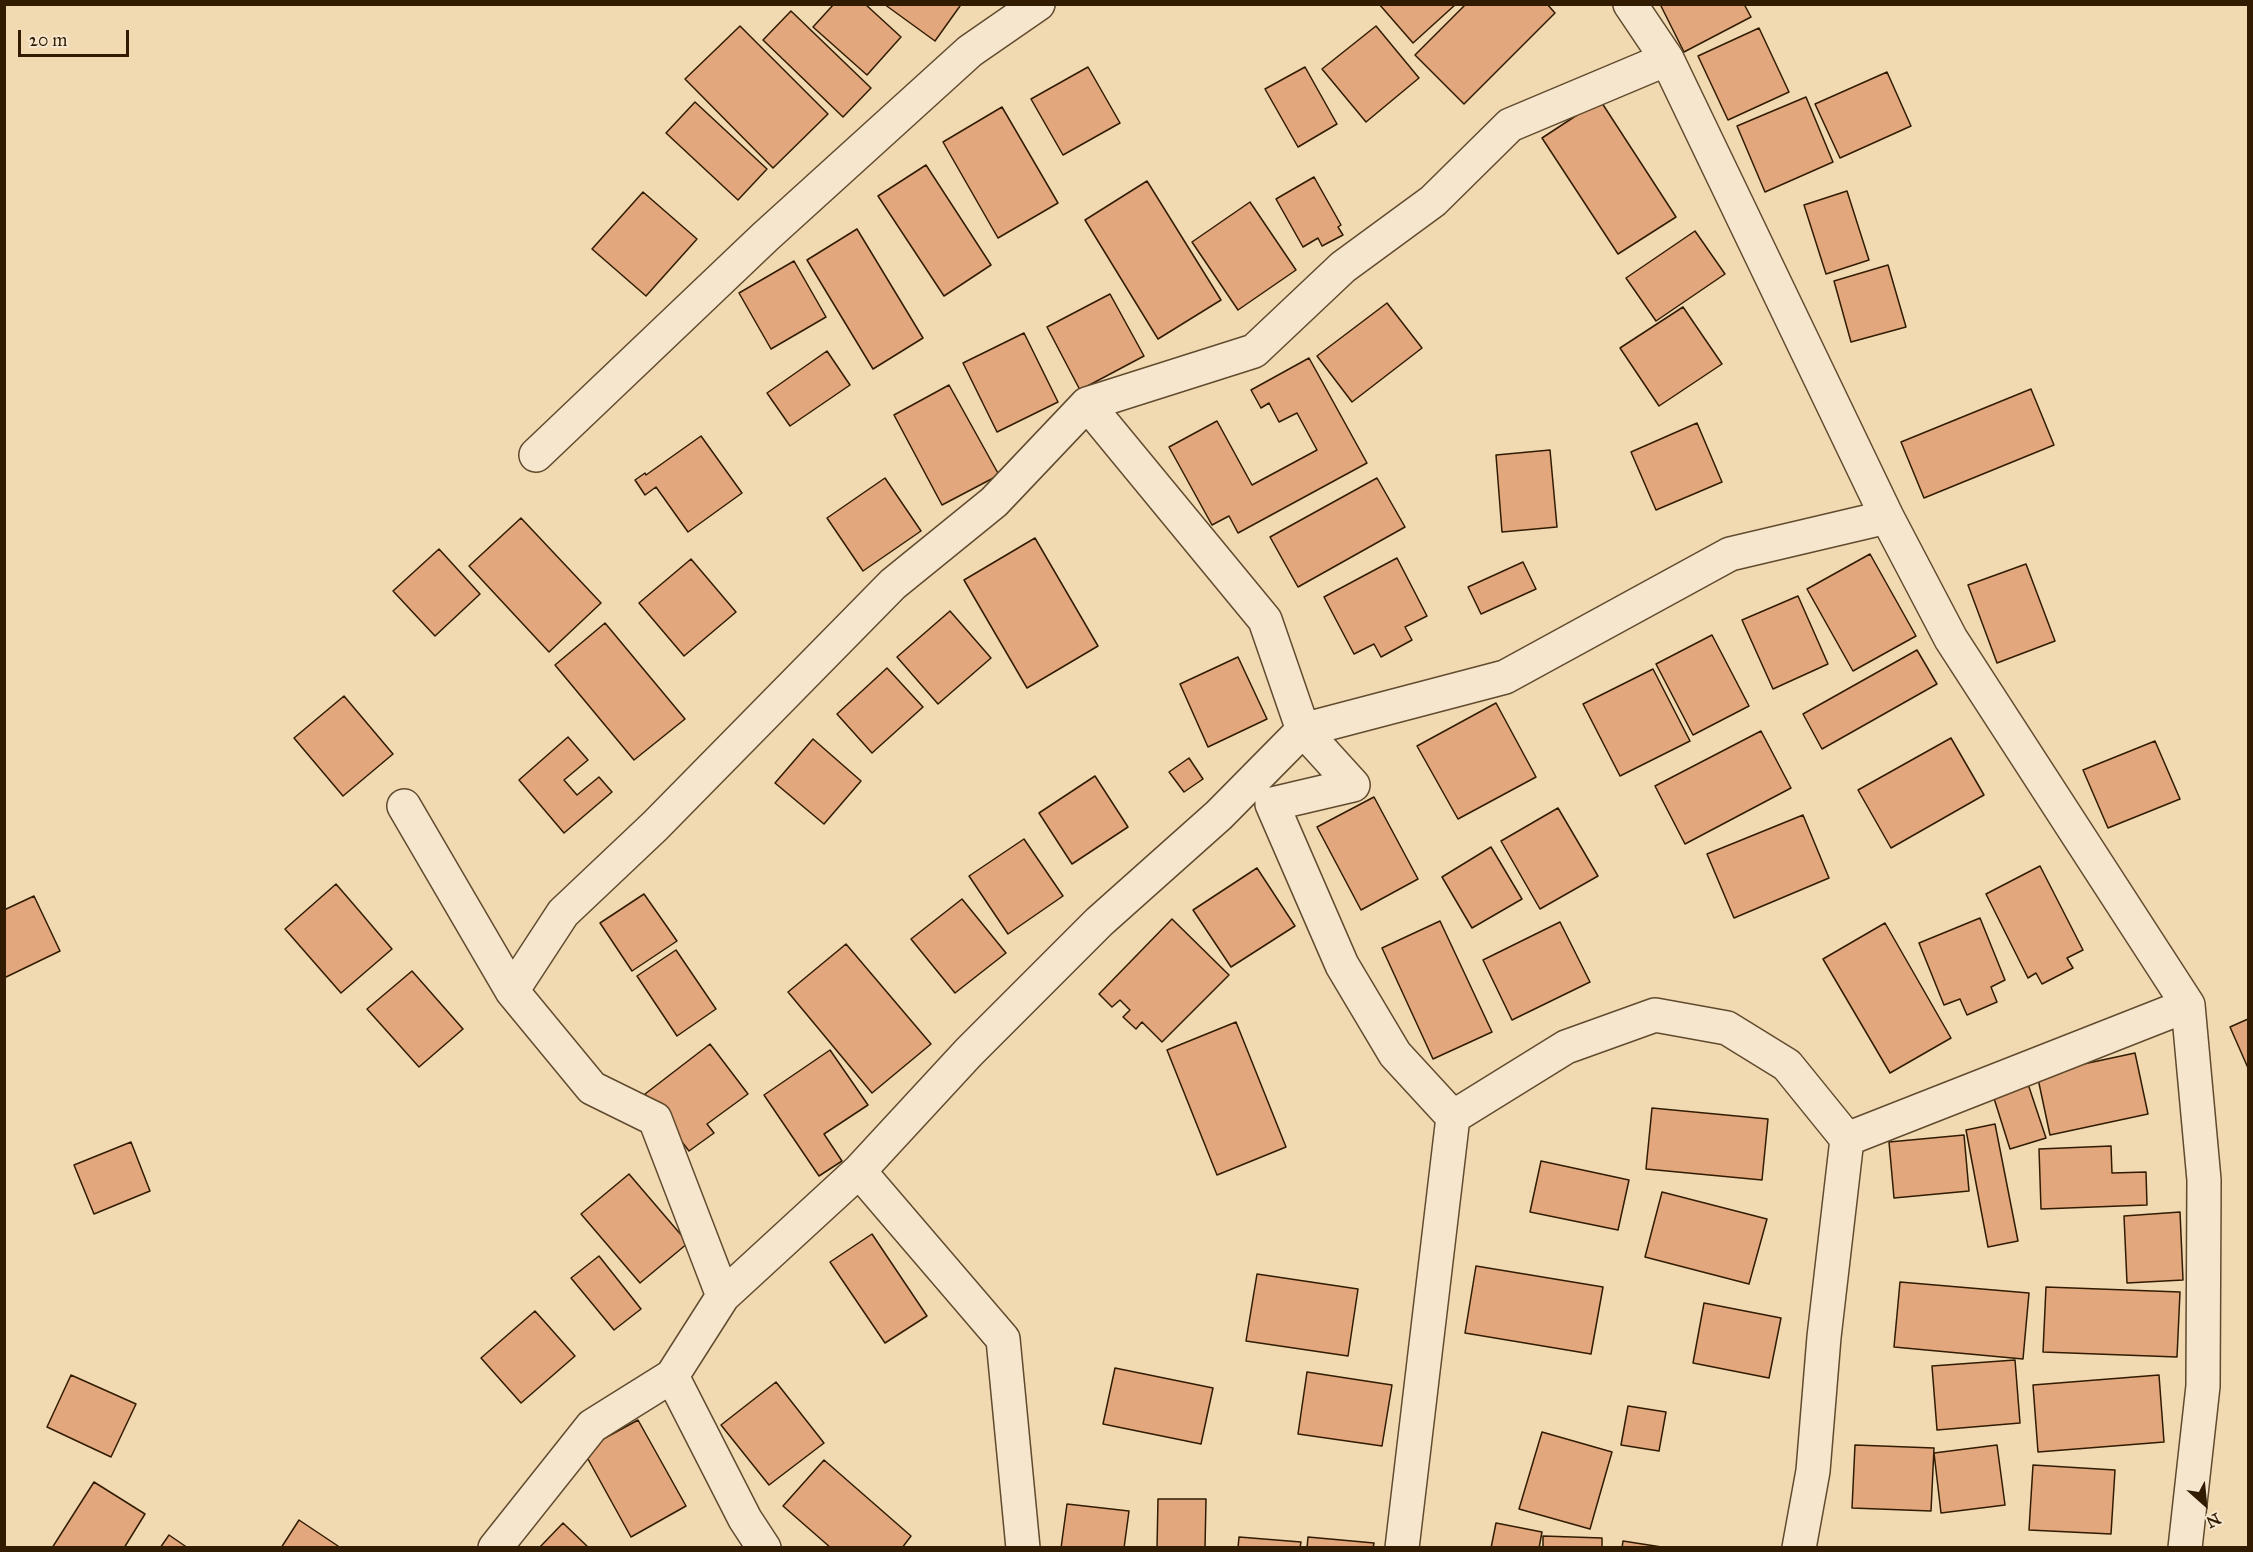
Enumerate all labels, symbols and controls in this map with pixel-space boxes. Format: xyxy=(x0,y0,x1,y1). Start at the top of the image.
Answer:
scale bar xyxy=(21,18,132,56)
text: 20 m xyxy=(29,29,67,51)
north arrow xyxy=(2175,1474,2235,1534)
text: N xyxy=(2203,1509,2224,1532)

